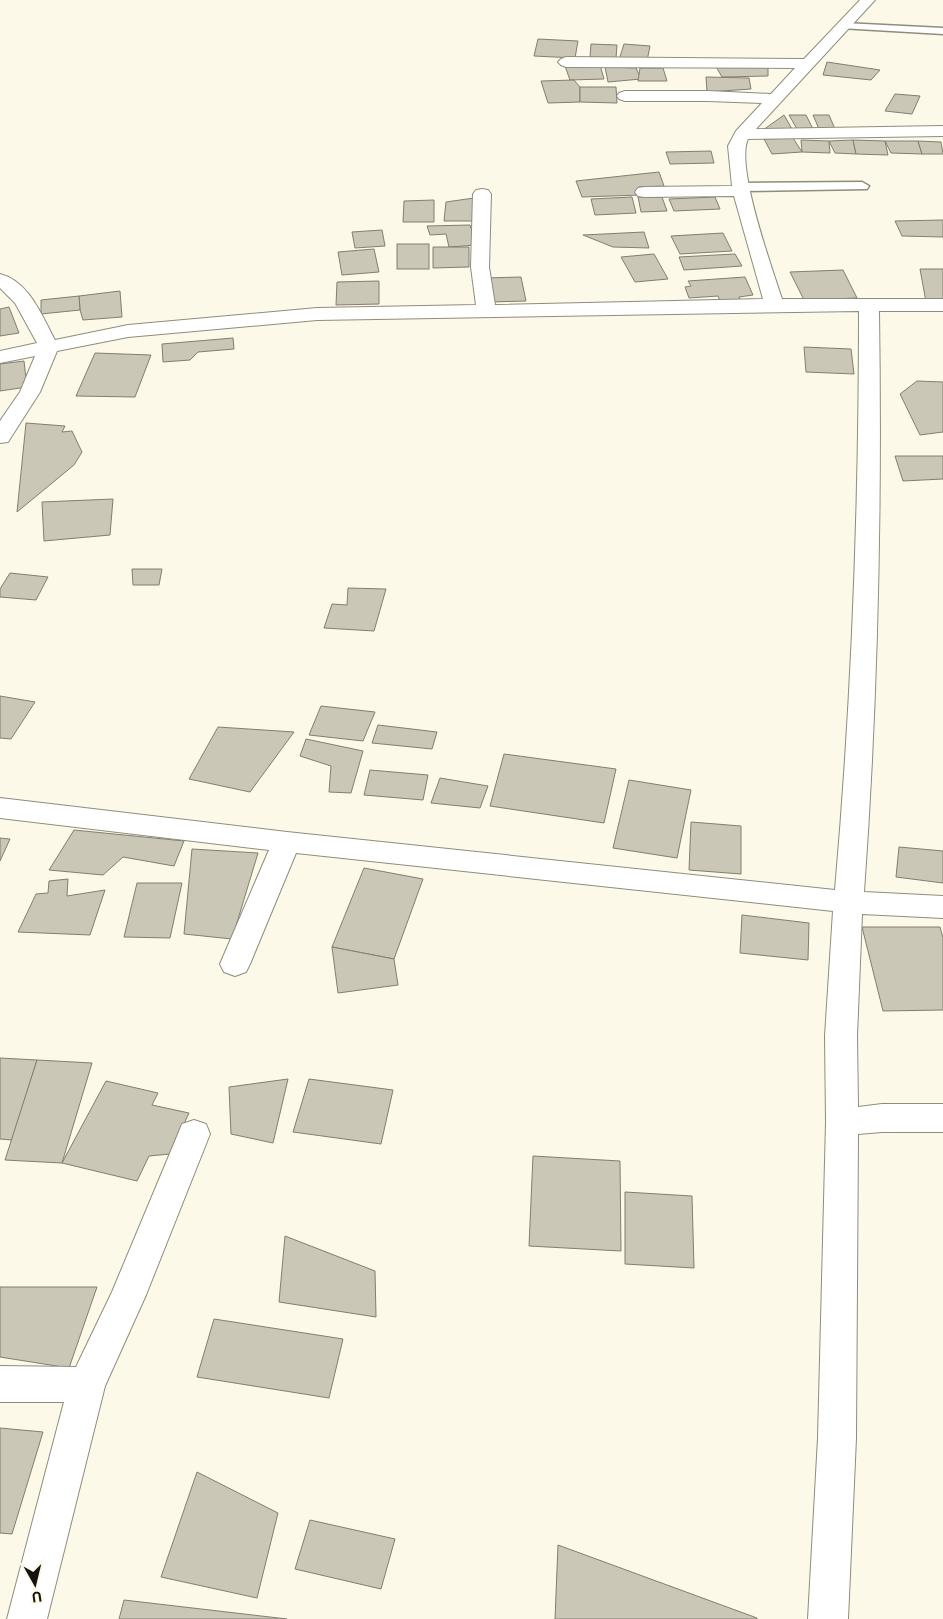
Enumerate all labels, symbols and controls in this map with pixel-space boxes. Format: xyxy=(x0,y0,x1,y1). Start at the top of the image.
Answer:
north arrow xyxy=(10,1559,60,1609)
text: U xyxy=(31,1588,43,1606)

